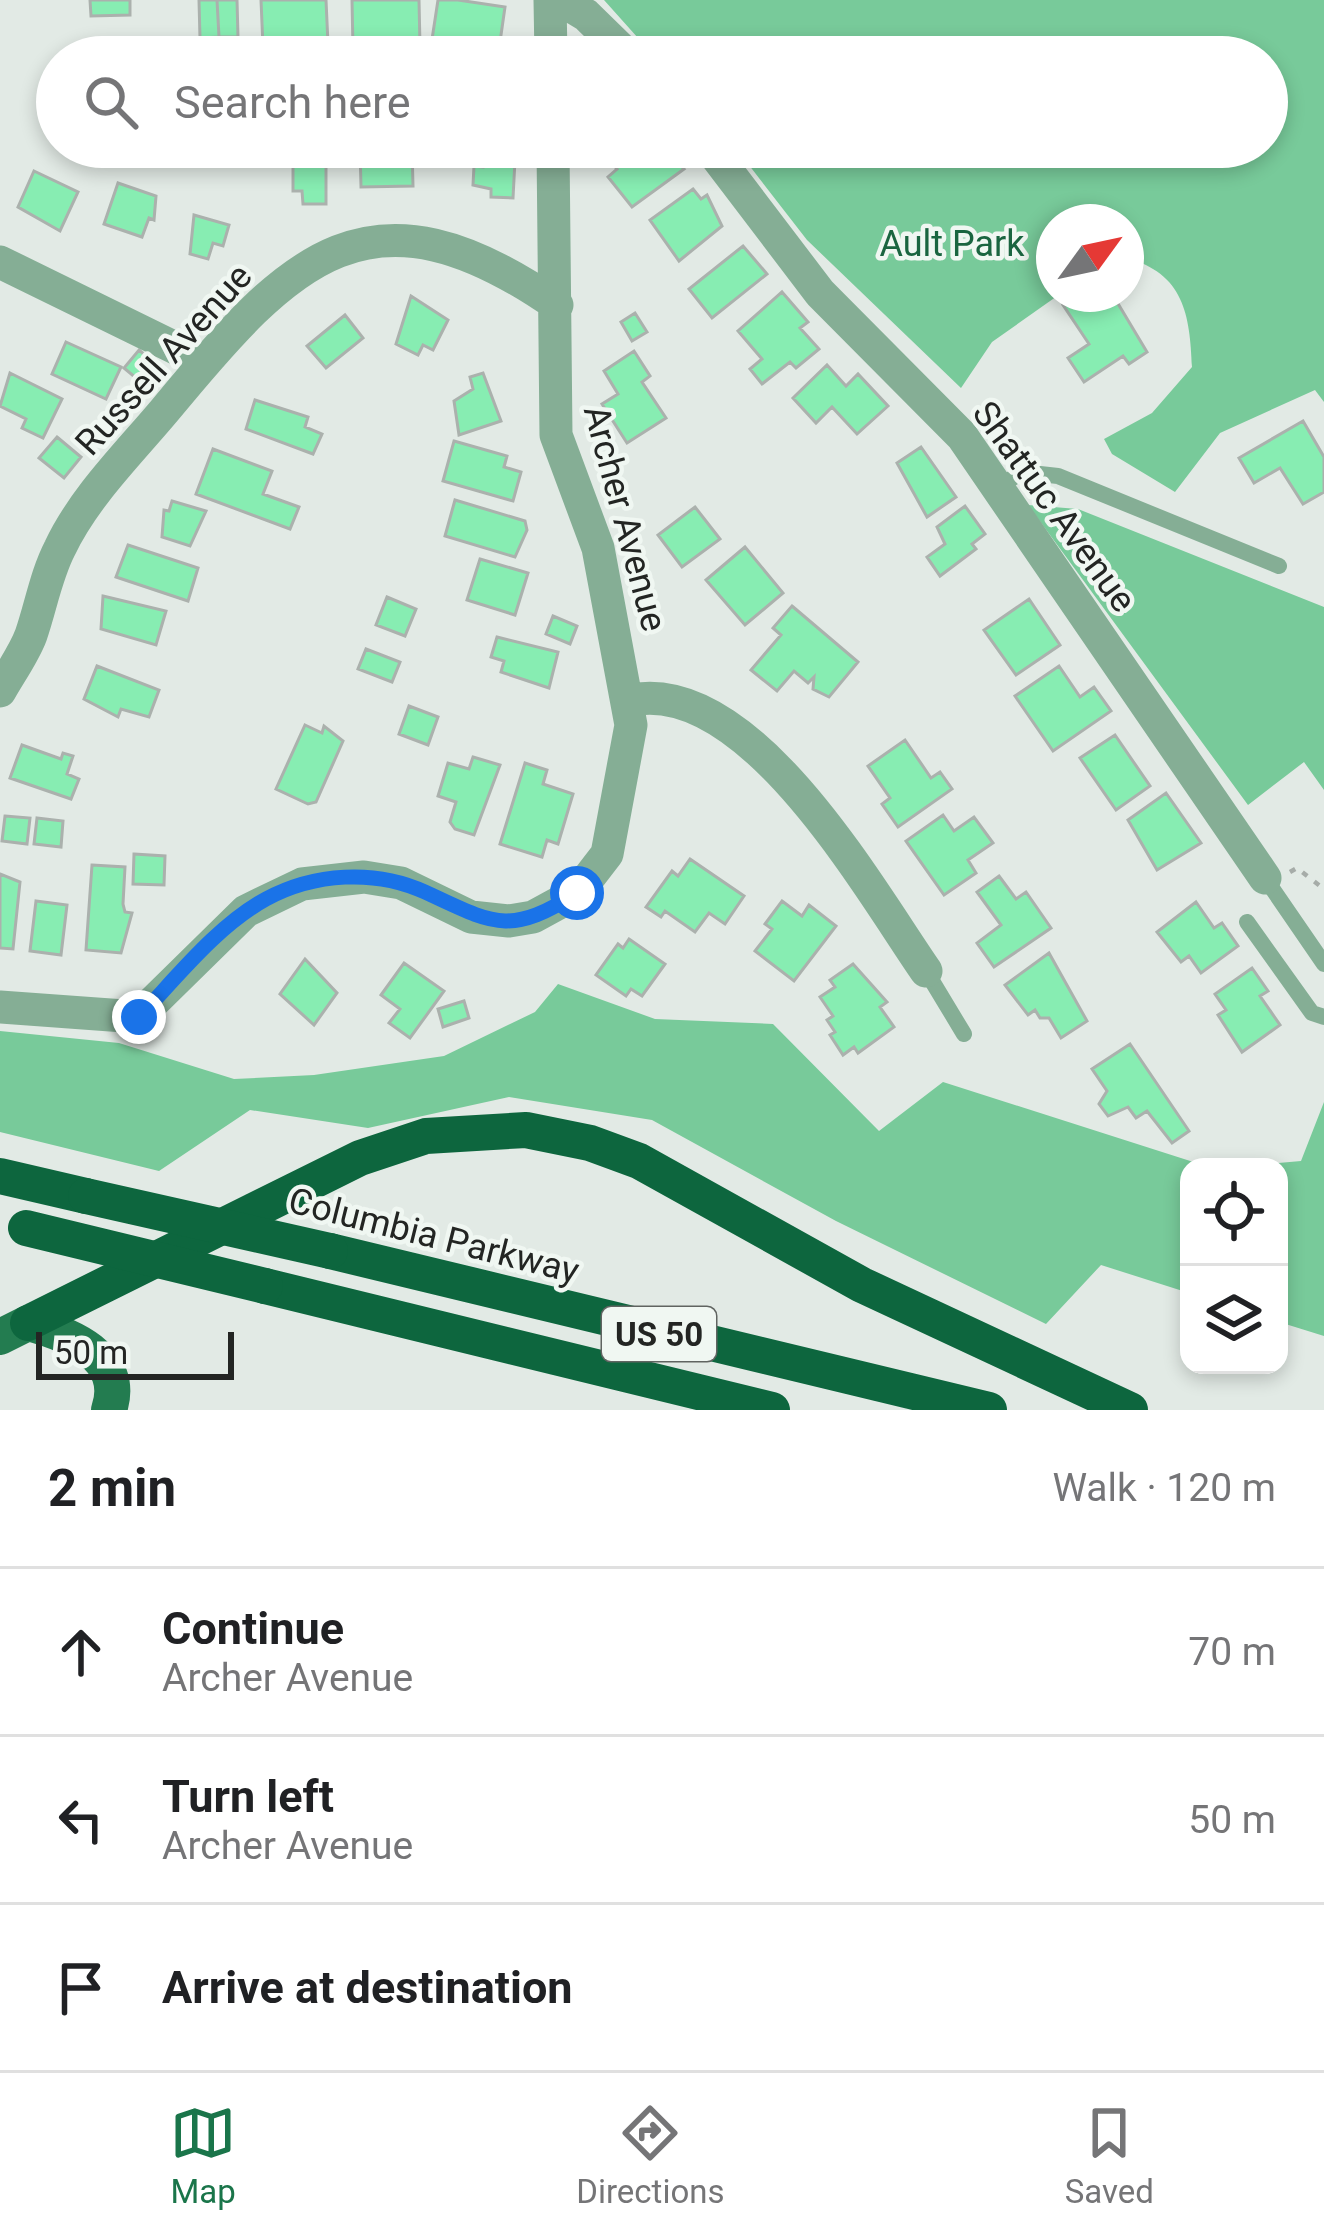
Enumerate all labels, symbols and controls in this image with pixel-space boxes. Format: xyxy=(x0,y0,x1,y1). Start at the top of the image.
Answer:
search box xyxy=(36,36,1288,168)
icon: search xyxy=(78,69,144,135)
text: Search here xyxy=(174,76,411,129)
north arrow xyxy=(1036,204,1144,312)
park label: Ault Park xyxy=(879,223,1025,265)
street label: Russell Avenue xyxy=(67,256,260,464)
street label: Shattuc Avenue xyxy=(964,393,1145,620)
street label: Archer Avenue xyxy=(575,401,675,636)
route start xyxy=(550,866,604,920)
route end xyxy=(112,990,166,1044)
map controls xyxy=(1180,1158,1288,1374)
button: locate xyxy=(1180,1158,1288,1266)
street label: Columbia Parkway xyxy=(284,1180,583,1292)
button: layers xyxy=(1180,1266,1288,1374)
road number: US 50 xyxy=(602,1307,716,1361)
scale bar xyxy=(36,1326,234,1379)
text: 50 m xyxy=(54,1333,128,1372)
text: 2 min xyxy=(48,1459,176,1518)
text: Walk · 120 m xyxy=(1052,1465,1276,1511)
text: Continue xyxy=(162,1602,344,1655)
icon: ahead xyxy=(48,1619,114,1685)
text: 70 m xyxy=(1188,1629,1276,1675)
text: Archer Avenue xyxy=(162,1655,413,1701)
text: Turn left xyxy=(162,1770,334,1823)
icon: left xyxy=(48,1787,114,1853)
text: 50 m xyxy=(1188,1797,1276,1843)
text: Archer Avenue xyxy=(162,1823,413,1869)
icon: arrive xyxy=(48,1955,114,2021)
text: Arrive at destination xyxy=(162,1961,573,2014)
tab: Map xyxy=(170,2100,236,2211)
tab: Directions xyxy=(576,2100,725,2211)
tab: Saved xyxy=(1065,2100,1154,2211)

